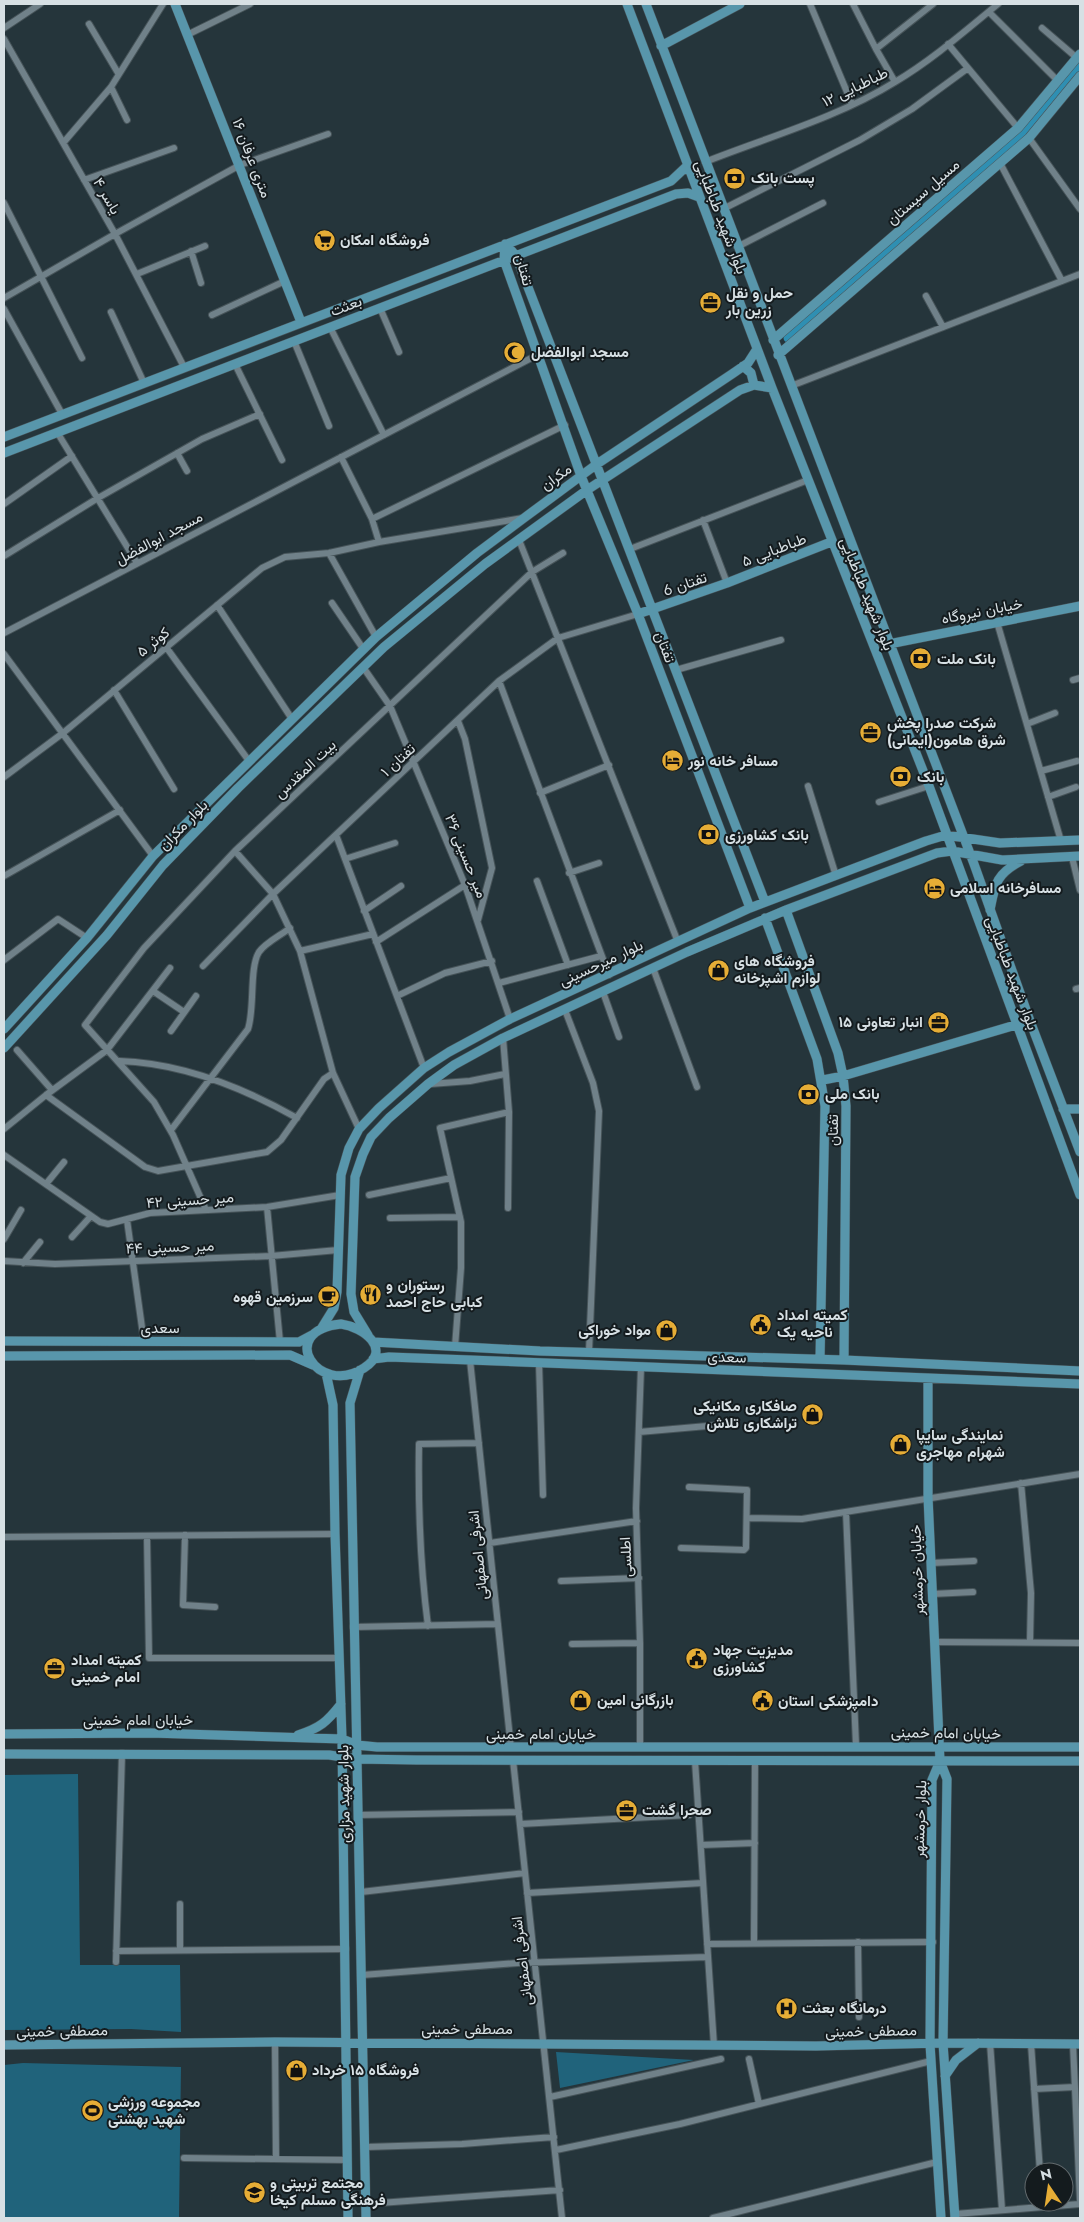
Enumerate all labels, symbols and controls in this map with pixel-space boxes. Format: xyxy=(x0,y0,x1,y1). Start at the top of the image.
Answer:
street label: طباطبایی ۱۲ xyxy=(818,61,892,112)
street label: ۱۶ متری عرفان xyxy=(227,115,277,201)
street label: مسیل سیستان xyxy=(881,154,965,230)
street label: بلوار شهید طباطبایی xyxy=(689,157,753,277)
bank icon: پست بانک xyxy=(723,166,747,190)
place label: پست بانک xyxy=(751,167,815,189)
street label: یاسر ۴ xyxy=(88,173,126,219)
supermarket icon: فروشگاه امکان xyxy=(312,228,336,252)
place label: فروشگاه امکان xyxy=(340,229,430,251)
street label: تفتان xyxy=(509,252,539,289)
place label: حمل و نقل زرین بار xyxy=(725,282,793,321)
street label: بعثت xyxy=(327,290,365,322)
office icon: حمل و نقل زرین بار xyxy=(698,290,722,314)
mosque icon: مسجد ابوالفضل xyxy=(503,340,527,364)
place label: مسجد ابوالفضل xyxy=(531,341,629,363)
street label: مکران xyxy=(536,458,576,496)
street label: مسجد ابوالفضل xyxy=(111,506,207,570)
street label: طباطبایی ۵ xyxy=(738,528,810,572)
street label: بلوار شهید طباطبایی xyxy=(834,534,900,654)
street label: تفتان 6 xyxy=(660,566,710,602)
street label: خیابان نیروگاه xyxy=(939,592,1025,630)
street label: کوثر ۵ xyxy=(132,622,175,662)
street label: تفتان xyxy=(649,628,681,666)
bank icon: بانک ملت xyxy=(909,647,933,671)
place label: بانک ملت xyxy=(937,648,996,670)
place label: شرکت صدرا پخش شرق هامون(ایمانی) xyxy=(887,712,1006,751)
office icon: شرکت صدرا پخش شرق هامون(ایمانی) xyxy=(859,720,883,744)
street label: بیت المقدس xyxy=(269,734,341,804)
street label: تفتان ۱ xyxy=(376,738,421,782)
hotel icon: مسافر خانه نور xyxy=(660,749,684,773)
place label: مسافر خانه نور xyxy=(687,750,778,772)
bank icon: بانک xyxy=(889,765,913,789)
place label: بانک xyxy=(917,766,944,788)
street label: بلوار مکران xyxy=(153,795,213,855)
street label: میر حسینی ۳۶ xyxy=(439,811,493,901)
bank icon: بانک کشاورزی xyxy=(697,823,721,847)
place label: بانک کشاورزی xyxy=(725,824,809,846)
hotel icon: مسافرخانه اسلامی xyxy=(922,876,946,900)
place label: مسافرخانه اسلامی xyxy=(950,877,1061,899)
street label: بلوار شهید طباطبایی xyxy=(980,913,1044,1033)
street label: بلوار میرحسینی xyxy=(555,934,647,992)
place label: فروشگاه های لوازم اشپزخانه xyxy=(734,950,820,989)
shop icon: فروشگاه های لوازم اشپزخانه xyxy=(706,958,730,982)
office icon: انبار تعاونی ۱۵ xyxy=(927,1010,951,1034)
place label: انبار تعاونی ۱۵ xyxy=(838,1011,923,1033)
bank icon: بانک ملی xyxy=(797,1082,821,1106)
place label: بانک ملی xyxy=(825,1083,880,1105)
street label: تفتان xyxy=(822,1114,844,1146)
street label: میر حسینی ۴۲ xyxy=(145,1186,235,1214)
street label: میر حسینی ۴۴ xyxy=(125,1234,215,1260)
place label: رستوران و کبابی حاج احمد xyxy=(386,1274,483,1313)
restaurant icon: رستوران و کبابی حاج احمد xyxy=(358,1282,382,1306)
cafe icon: سرزمین قهوه xyxy=(317,1285,341,1309)
place label: سرزمین قهوه xyxy=(233,1286,313,1308)
place label: کمیته امداد ناحیه یک xyxy=(777,1304,848,1343)
public building icon: کمیته امداد ناحیه یک xyxy=(749,1312,773,1336)
street label: سعدی xyxy=(141,1317,180,1339)
shop icon: مواد خوراکی xyxy=(655,1318,679,1342)
place label: مواد خوراکی xyxy=(578,1319,651,1341)
street label: سعدی xyxy=(707,1345,747,1369)
place label: صافکاری مکانیکی تراشکاری تلاش xyxy=(693,1395,797,1434)
shop icon: صافکاری مکانیکی تراشکاری تلاش xyxy=(801,1403,825,1427)
place label: نمایندگی سایپا شهرام مهاجری xyxy=(916,1424,1005,1463)
shop icon: نمایندگی سایپا شهرام مهاجری xyxy=(888,1432,912,1456)
street label: اشرفی اصفهانی xyxy=(462,1509,494,1601)
street label: خیابان خرمشهر xyxy=(904,1524,930,1617)
street label: اطلسی xyxy=(614,1536,638,1578)
place label: مدیزیت جهاد کشاورزی xyxy=(713,1639,793,1678)
public building icon: مدیزیت جهاد کشاورزی xyxy=(685,1647,709,1671)
place label: کمیته امداد امام خمینی xyxy=(71,1649,142,1688)
office icon: کمیته امداد امام خمینی xyxy=(43,1657,67,1681)
shop icon: بازرگانی امین xyxy=(569,1688,593,1712)
place label: بازرگانی امین xyxy=(597,1689,674,1711)
public building icon: دامپزشکی استان xyxy=(750,1689,774,1713)
place label: دامپزشکی استان xyxy=(778,1690,878,1712)
street label: خیابان امام خمینی xyxy=(83,1709,193,1731)
street label: خیابان امام خمینی xyxy=(891,1721,1001,1745)
street label: خیابان امام خمینی xyxy=(486,1723,596,1745)
street label: بلوار شهید مزاری xyxy=(332,1745,356,1843)
street label: بلوار خرمشهر xyxy=(908,1780,932,1859)
office icon: صحرا گشت xyxy=(614,1798,638,1822)
place label: صحرا گشت xyxy=(642,1799,712,1821)
street label: اشرفی اصفهانی xyxy=(506,1915,538,2007)
hospital icon: درمانگاه بعثت xyxy=(774,1996,798,2020)
place label: درمانگاه بعثت xyxy=(802,1997,887,2019)
street label: مصطفی خمینی xyxy=(421,2018,513,2040)
street label: مصطفی خمینی xyxy=(16,2019,108,2043)
street label: مصطفی خمینی xyxy=(825,2019,917,2043)
shop icon: فروشگاه ۱۵ خرداد xyxy=(284,2058,308,2082)
place label: فروشگاه ۱۵ خرداد xyxy=(312,2059,419,2081)
place label: مجموعه ورزشی شهید بهشتی xyxy=(108,2091,200,2130)
sports icon: مجموعه ورزشی شهید بهشتی xyxy=(80,2099,104,2123)
north arrow xyxy=(1024,2162,1074,2212)
text: N xyxy=(1038,2163,1054,2185)
place label: مجتمع تربیتی و فرهنگی مسلم کیخا xyxy=(270,2172,386,2211)
school or university icon: مجتمع تربیتی و فرهنگی مسلم کیخا xyxy=(242,2180,266,2204)

